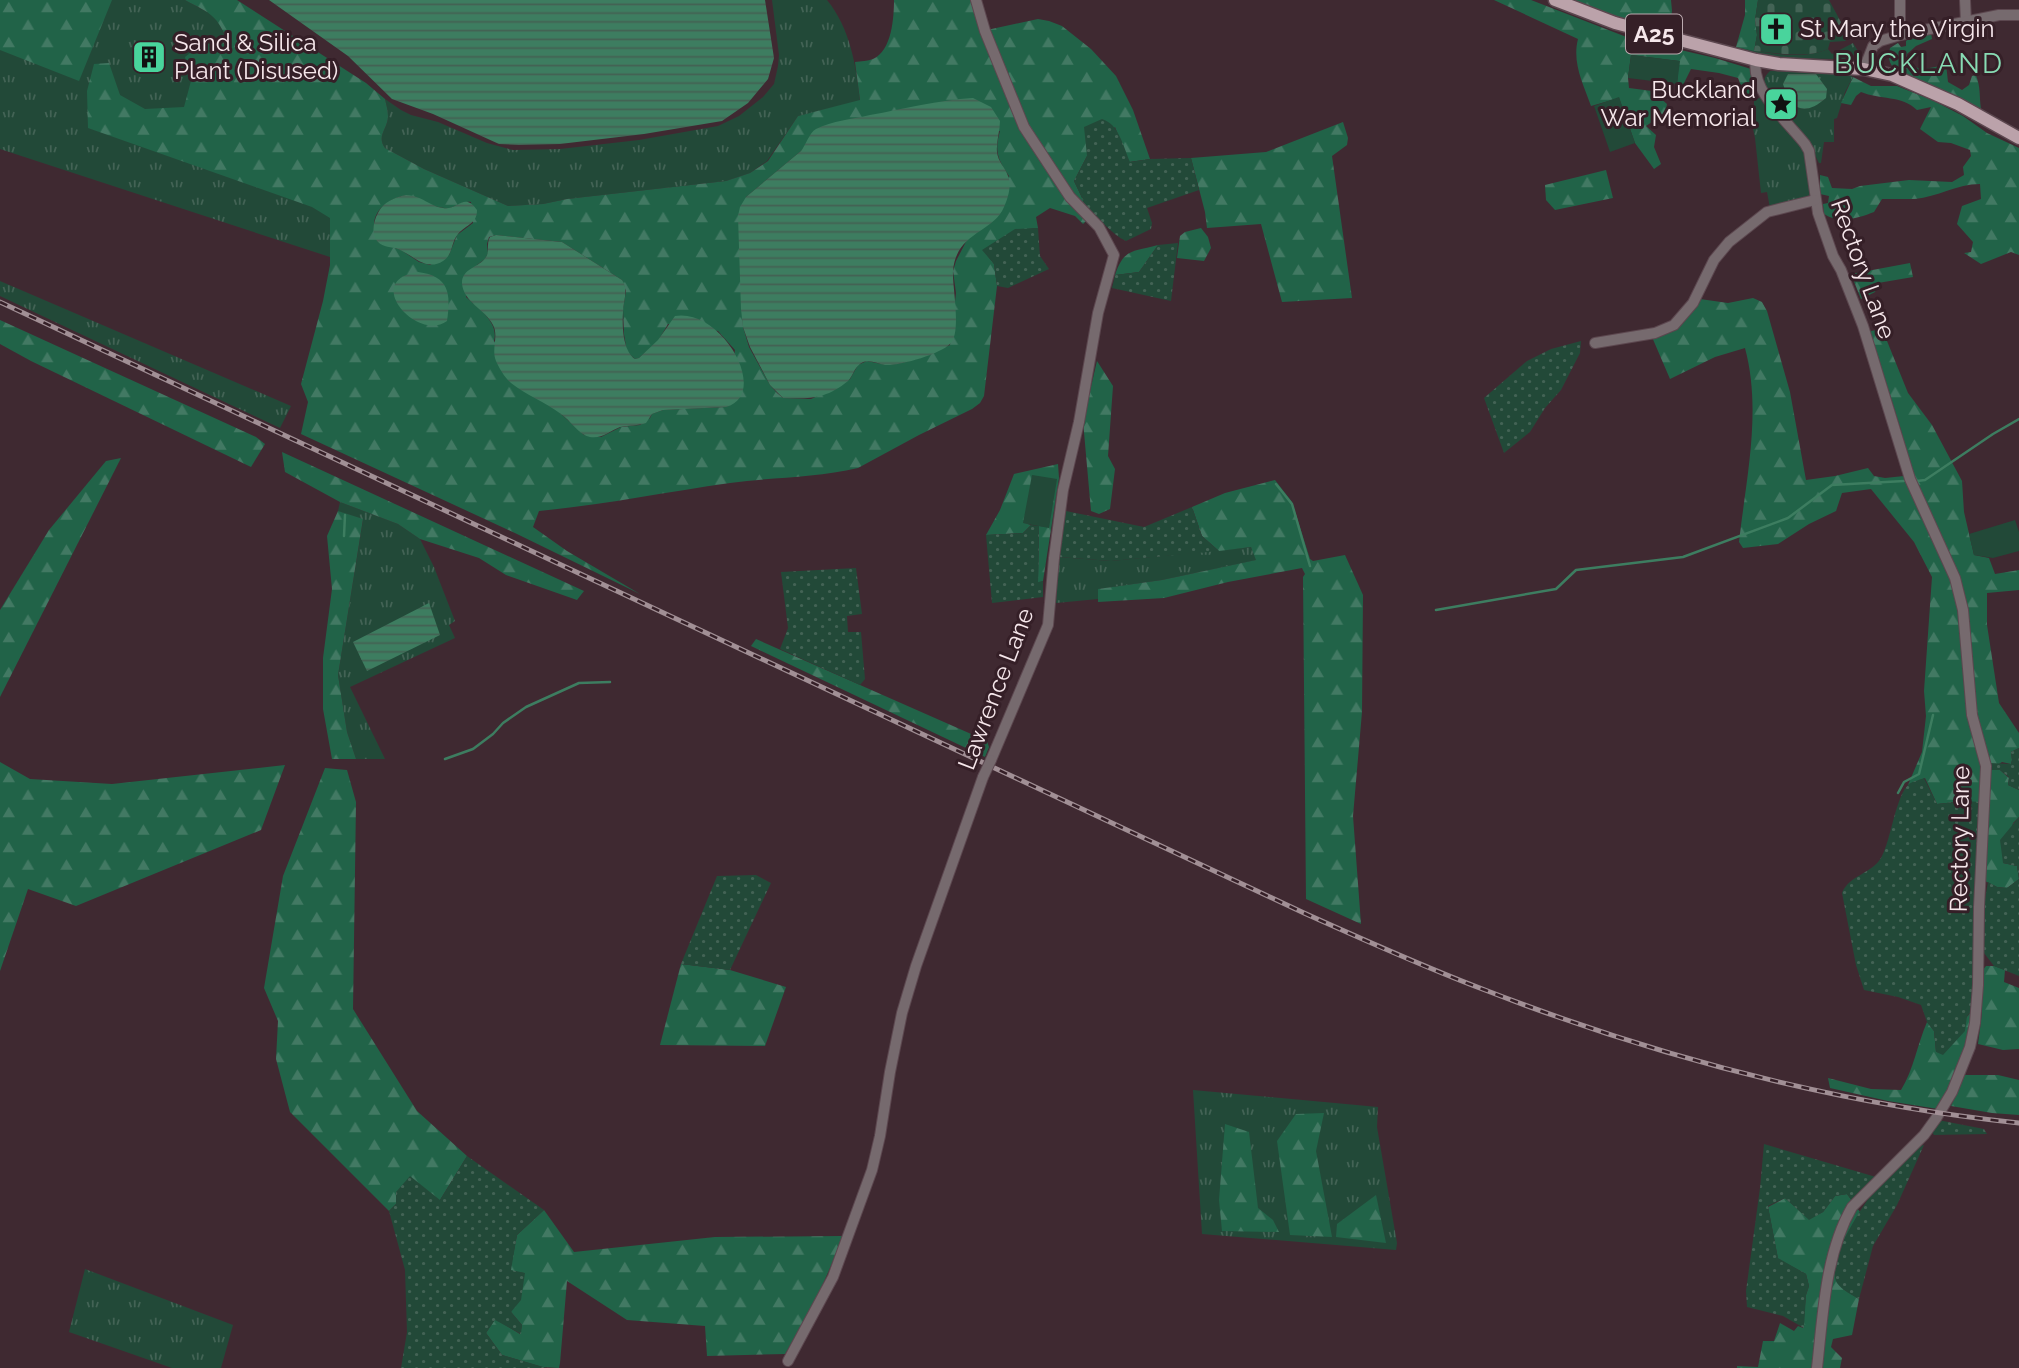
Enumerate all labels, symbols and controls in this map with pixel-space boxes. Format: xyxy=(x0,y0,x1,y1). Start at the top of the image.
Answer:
church icon: St Mary the Virgin xyxy=(1757,10,1795,48)
road number: A25 xyxy=(1626,14,1682,54)
place label: St Mary the Virgin xyxy=(1800,14,1995,43)
place label: Sand & Silica Plant (Disused) xyxy=(174,28,338,85)
building icon: Sand & Silica Plant (Disused) xyxy=(130,38,168,76)
district label: BUCKLAND xyxy=(1834,47,2004,80)
place label: Buckland War Memorial xyxy=(1601,75,1756,132)
place icon: Buckland War Memorial xyxy=(1762,85,1800,123)
street label: Rectory Lane xyxy=(1825,195,1902,343)
street label: Lawrence Lane xyxy=(951,604,1040,774)
street label: Rectory Lane xyxy=(1944,765,1975,913)

